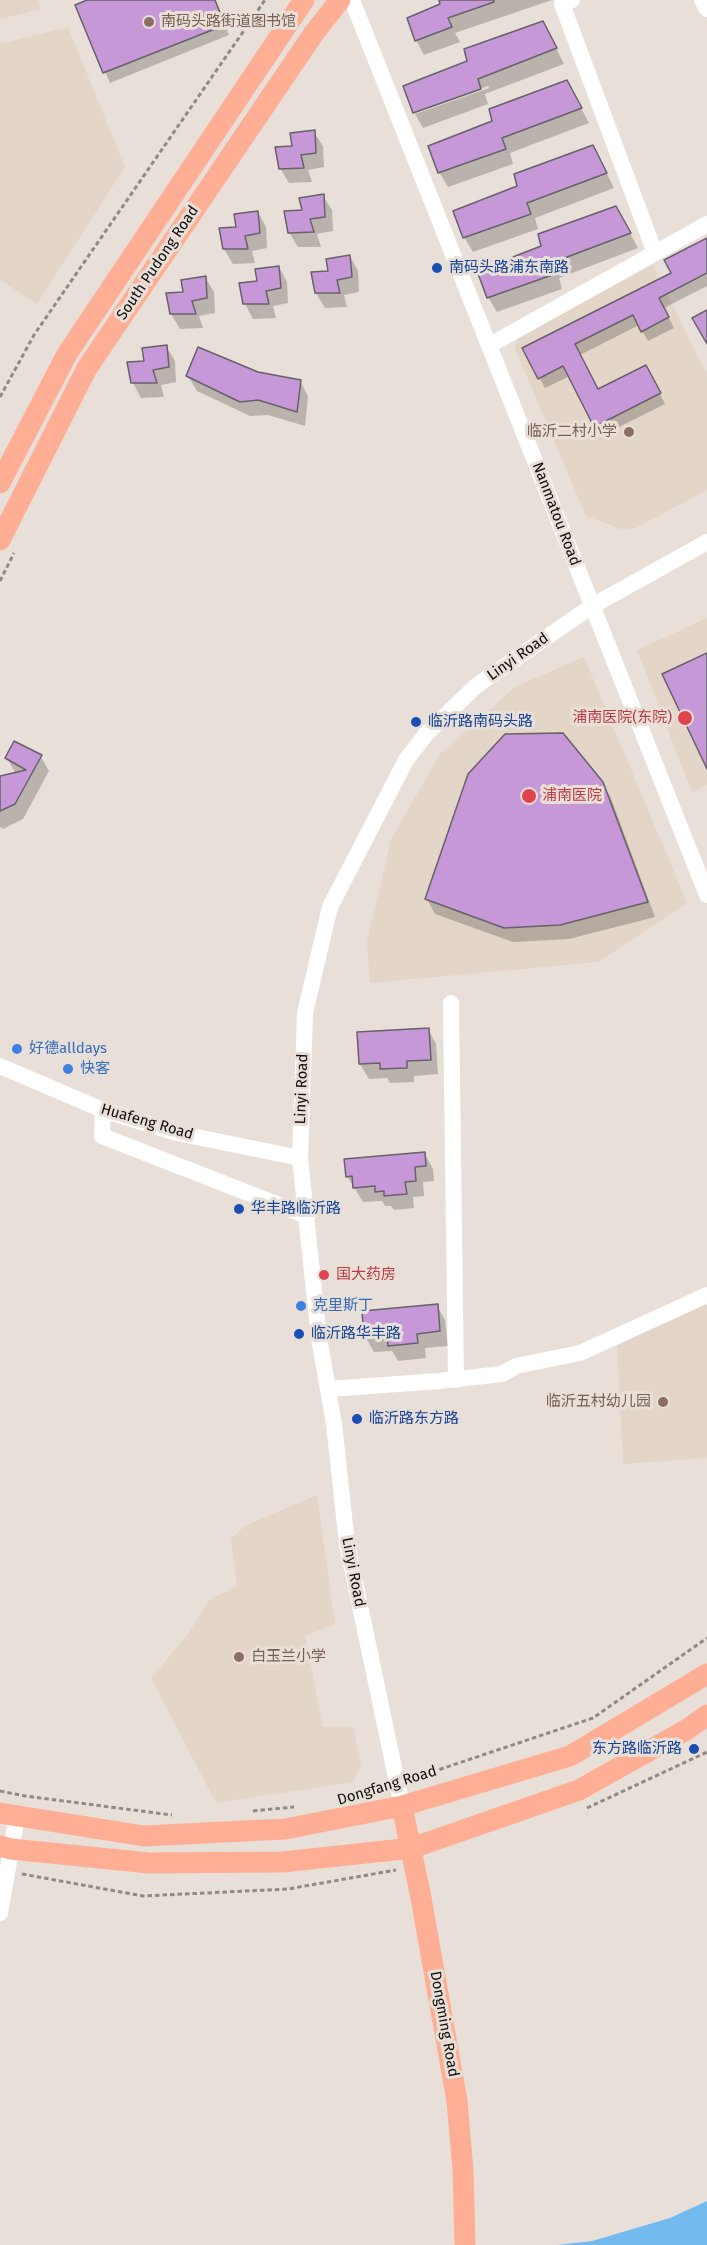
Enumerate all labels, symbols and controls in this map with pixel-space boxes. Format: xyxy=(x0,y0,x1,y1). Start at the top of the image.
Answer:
place label: 南码头路街道图书馆 xyxy=(161,13,296,31)
marker: 南码头路街道图书馆 xyxy=(142,15,156,29)
street label: South Pudong Road xyxy=(113,203,203,323)
place label: 南码头路浦东南路 xyxy=(449,259,569,277)
marker: 南码头路浦东南路 xyxy=(430,261,444,275)
place label: 临沂二村小学 xyxy=(527,423,617,441)
marker: 临沂二村小学 xyxy=(622,425,636,439)
street label: Nanmatou Road xyxy=(528,460,584,568)
street label: Linyi Road xyxy=(484,629,552,685)
place label: 浦南医院(东院) xyxy=(572,709,672,727)
marker: 浦南医院(东院) xyxy=(676,709,694,727)
place label: 临沂路南码头路 xyxy=(428,713,533,731)
marker: 临沂路南码头路 xyxy=(409,715,423,729)
marker: 浦南医院 xyxy=(520,787,538,805)
place label: 浦南医院 xyxy=(542,787,602,805)
place label: 好德alldays xyxy=(29,1040,107,1058)
marker: 好德alldays xyxy=(10,1042,24,1056)
street label: Linyi Road xyxy=(292,1053,312,1125)
place label: 快客 xyxy=(80,1060,110,1078)
marker: 快客 xyxy=(61,1062,75,1076)
street label: Huafeng Road xyxy=(99,1100,195,1144)
place label: 华丰路临沂路 xyxy=(251,1200,341,1218)
marker: 华丰路临沂路 xyxy=(232,1202,246,1216)
place label: 国大药房 xyxy=(336,1266,396,1284)
marker: 国大药房 xyxy=(317,1268,331,1282)
place label: 克里斯丁 xyxy=(313,1297,373,1315)
marker: 克里斯丁 xyxy=(294,1299,308,1313)
place label: 临沂路华丰路 xyxy=(311,1325,401,1343)
marker: 临沂路华丰路 xyxy=(292,1327,306,1341)
place label: 临沂五村幼儿园 xyxy=(546,1393,651,1411)
marker: 临沂五村幼儿园 xyxy=(656,1395,670,1409)
place label: 临沂路东方路 xyxy=(369,1410,459,1428)
marker: 临沂路东方路 xyxy=(350,1412,364,1426)
street label: Linyi Road xyxy=(337,1536,369,1608)
place label: 白玉兰小学 xyxy=(251,1648,326,1666)
marker: 白玉兰小学 xyxy=(232,1650,246,1664)
place label: 东方路临沂路 xyxy=(592,1740,682,1758)
marker: 东方路临沂路 xyxy=(687,1742,701,1756)
street label: Dongfang Road xyxy=(335,1762,439,1810)
street label: Dongming Road xyxy=(426,1970,462,2078)

